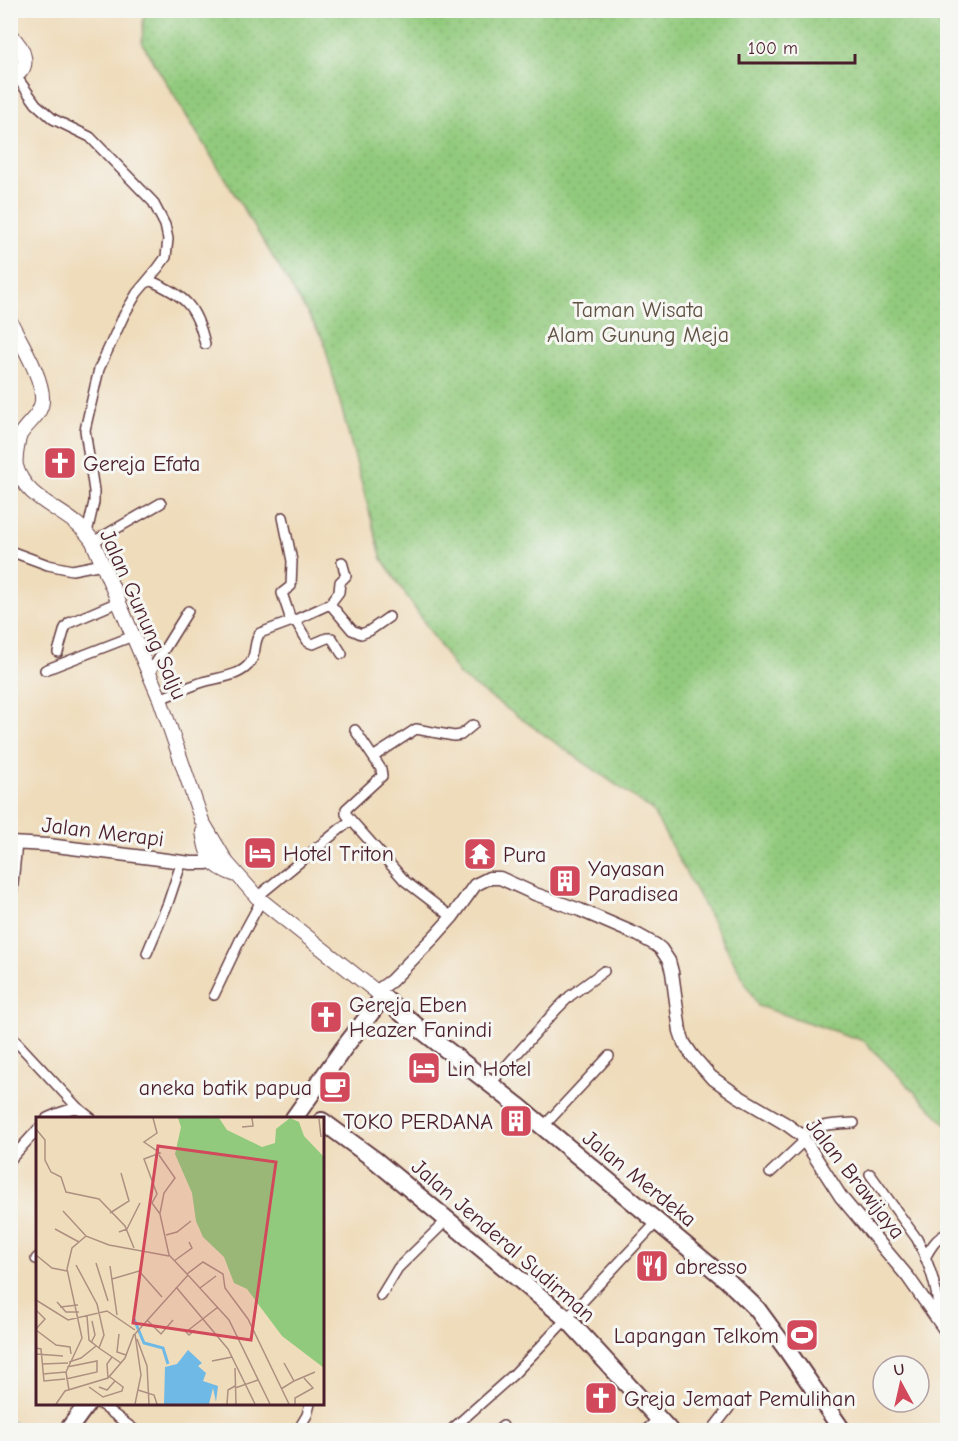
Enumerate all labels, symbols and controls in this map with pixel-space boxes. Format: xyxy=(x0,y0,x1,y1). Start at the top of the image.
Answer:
scale bar xyxy=(739,27,854,65)
text: 100 m xyxy=(748,38,798,59)
park label: Taman Wisata Alam Gunung Meja xyxy=(547,297,729,348)
church icon: Gereja Efata xyxy=(42,445,78,481)
place label: Gereja Efata xyxy=(83,451,200,477)
street label: Jalan Gunung Salju xyxy=(94,525,192,703)
street label: Jalan Merapi xyxy=(40,812,165,852)
hotel icon: Hotel Triton xyxy=(242,835,278,871)
temple icon: Pura xyxy=(462,836,498,872)
place label: Hotel Triton xyxy=(283,841,394,867)
place label: Pura xyxy=(503,842,546,868)
place label: Yayasan Paradisea xyxy=(588,856,679,907)
building icon: Yayasan Paradisea xyxy=(547,863,583,899)
place label: Gereja Eben Heazer Fanindi xyxy=(349,992,492,1043)
church icon: Gereja Eben Heazer Fanindi xyxy=(308,999,344,1035)
hotel icon: Lin Hotel xyxy=(406,1050,442,1086)
place label: Lin Hotel xyxy=(447,1056,531,1082)
cafe icon: aneka batik papua xyxy=(317,1069,353,1105)
place label: aneka batik papua xyxy=(139,1075,312,1101)
building icon: TOKO PERDANA xyxy=(498,1103,534,1139)
place label: TOKO PERDANA xyxy=(343,1109,493,1135)
street label: Jalan Brawijaya xyxy=(800,1113,910,1244)
inset map xyxy=(36,1117,324,1405)
street label: Jalan Merdeka xyxy=(577,1125,702,1233)
street label: Jalan Jenderal Sudirman xyxy=(406,1154,601,1328)
restaurant icon: abresso xyxy=(634,1248,670,1284)
place label: abresso xyxy=(675,1254,747,1280)
sports icon: Lapangan Telkom xyxy=(784,1317,820,1353)
place label: Lapangan Telkom xyxy=(614,1323,779,1349)
north arrow xyxy=(871,1354,931,1414)
text: U xyxy=(892,1360,906,1380)
church icon: Greja Jemaat Pemulihan xyxy=(583,1380,619,1416)
place label: Greja Jemaat Pemulihan xyxy=(624,1386,856,1412)

